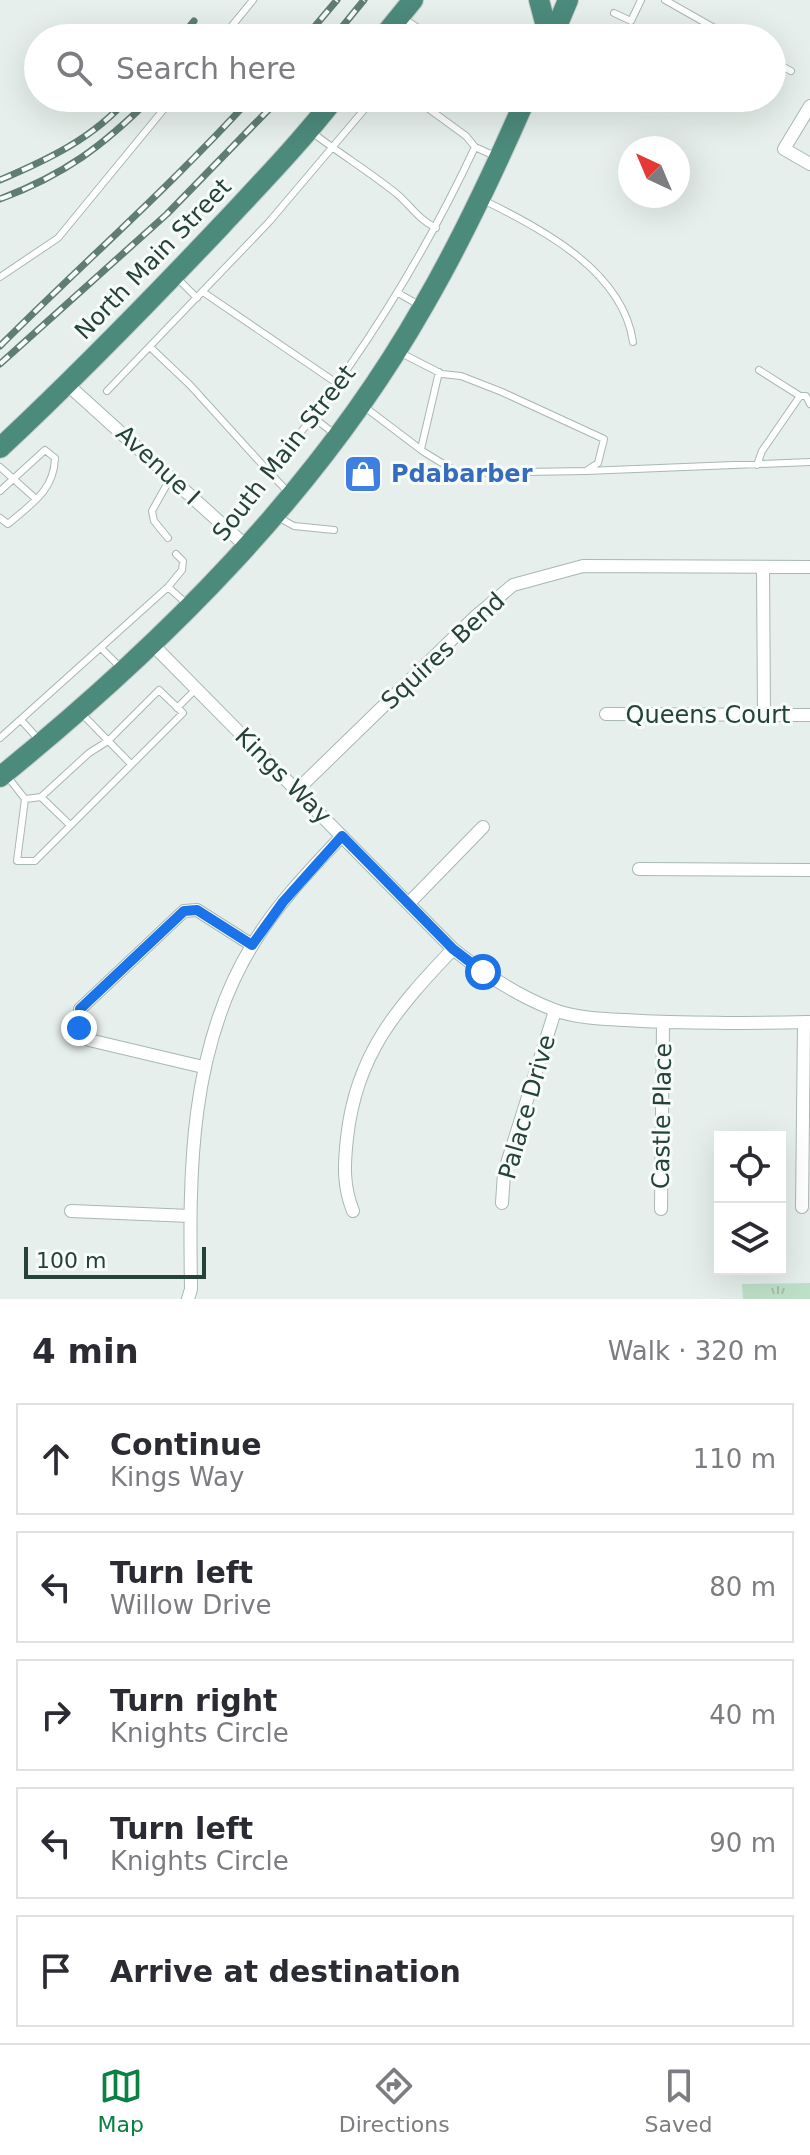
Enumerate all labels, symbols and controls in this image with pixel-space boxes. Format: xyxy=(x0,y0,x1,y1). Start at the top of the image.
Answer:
search box xyxy=(24,24,786,112)
icon: search xyxy=(52,46,96,90)
text: Search here xyxy=(116,51,296,86)
north arrow xyxy=(618,136,690,208)
street label: North Main Street xyxy=(69,173,237,345)
street label: South Main Street xyxy=(207,360,361,546)
street label: Avenue I xyxy=(110,419,206,511)
shop icon: Pdabarber xyxy=(342,453,384,495)
place label: Pdabarber xyxy=(391,460,533,488)
street label: Squires Bend xyxy=(376,587,510,715)
street label: Queens Court xyxy=(626,701,790,729)
street label: Kings Way xyxy=(229,722,337,830)
route start xyxy=(465,954,501,990)
route end xyxy=(61,1010,97,1046)
street label: Palace Drive xyxy=(493,1031,561,1183)
street label: Castle Place xyxy=(647,1043,677,1189)
map controls xyxy=(714,1131,786,1275)
button: locate xyxy=(714,1131,786,1203)
button: layers xyxy=(714,1203,786,1275)
scale bar xyxy=(24,1243,206,1279)
text: 100 m xyxy=(36,1248,106,1273)
text: 4 min xyxy=(32,1331,139,1371)
text: Walk · 320 m xyxy=(608,1336,778,1366)
text: Continue xyxy=(110,1427,262,1462)
icon: ahead xyxy=(34,1437,78,1481)
text: 110 m xyxy=(693,1444,776,1474)
text: Kings Way xyxy=(110,1462,244,1492)
text: Turn left xyxy=(110,1555,253,1590)
icon: left xyxy=(34,1565,78,1609)
text: 80 m xyxy=(709,1572,776,1602)
text: Willow Drive xyxy=(110,1590,272,1620)
text: Turn right xyxy=(110,1683,277,1718)
icon: right xyxy=(34,1693,78,1737)
text: 40 m xyxy=(709,1700,776,1730)
text: Knights Circle xyxy=(110,1718,289,1748)
text: Turn left xyxy=(110,1811,253,1846)
icon: left xyxy=(34,1821,78,1865)
text: 90 m xyxy=(709,1828,776,1858)
text: Knights Circle xyxy=(110,1846,289,1876)
icon: arrive xyxy=(34,1949,78,1993)
text: Arrive at destination xyxy=(110,1954,461,1989)
tab: Map xyxy=(97,2064,144,2137)
tab: Directions xyxy=(339,2064,450,2137)
tab: Saved xyxy=(645,2064,713,2137)

